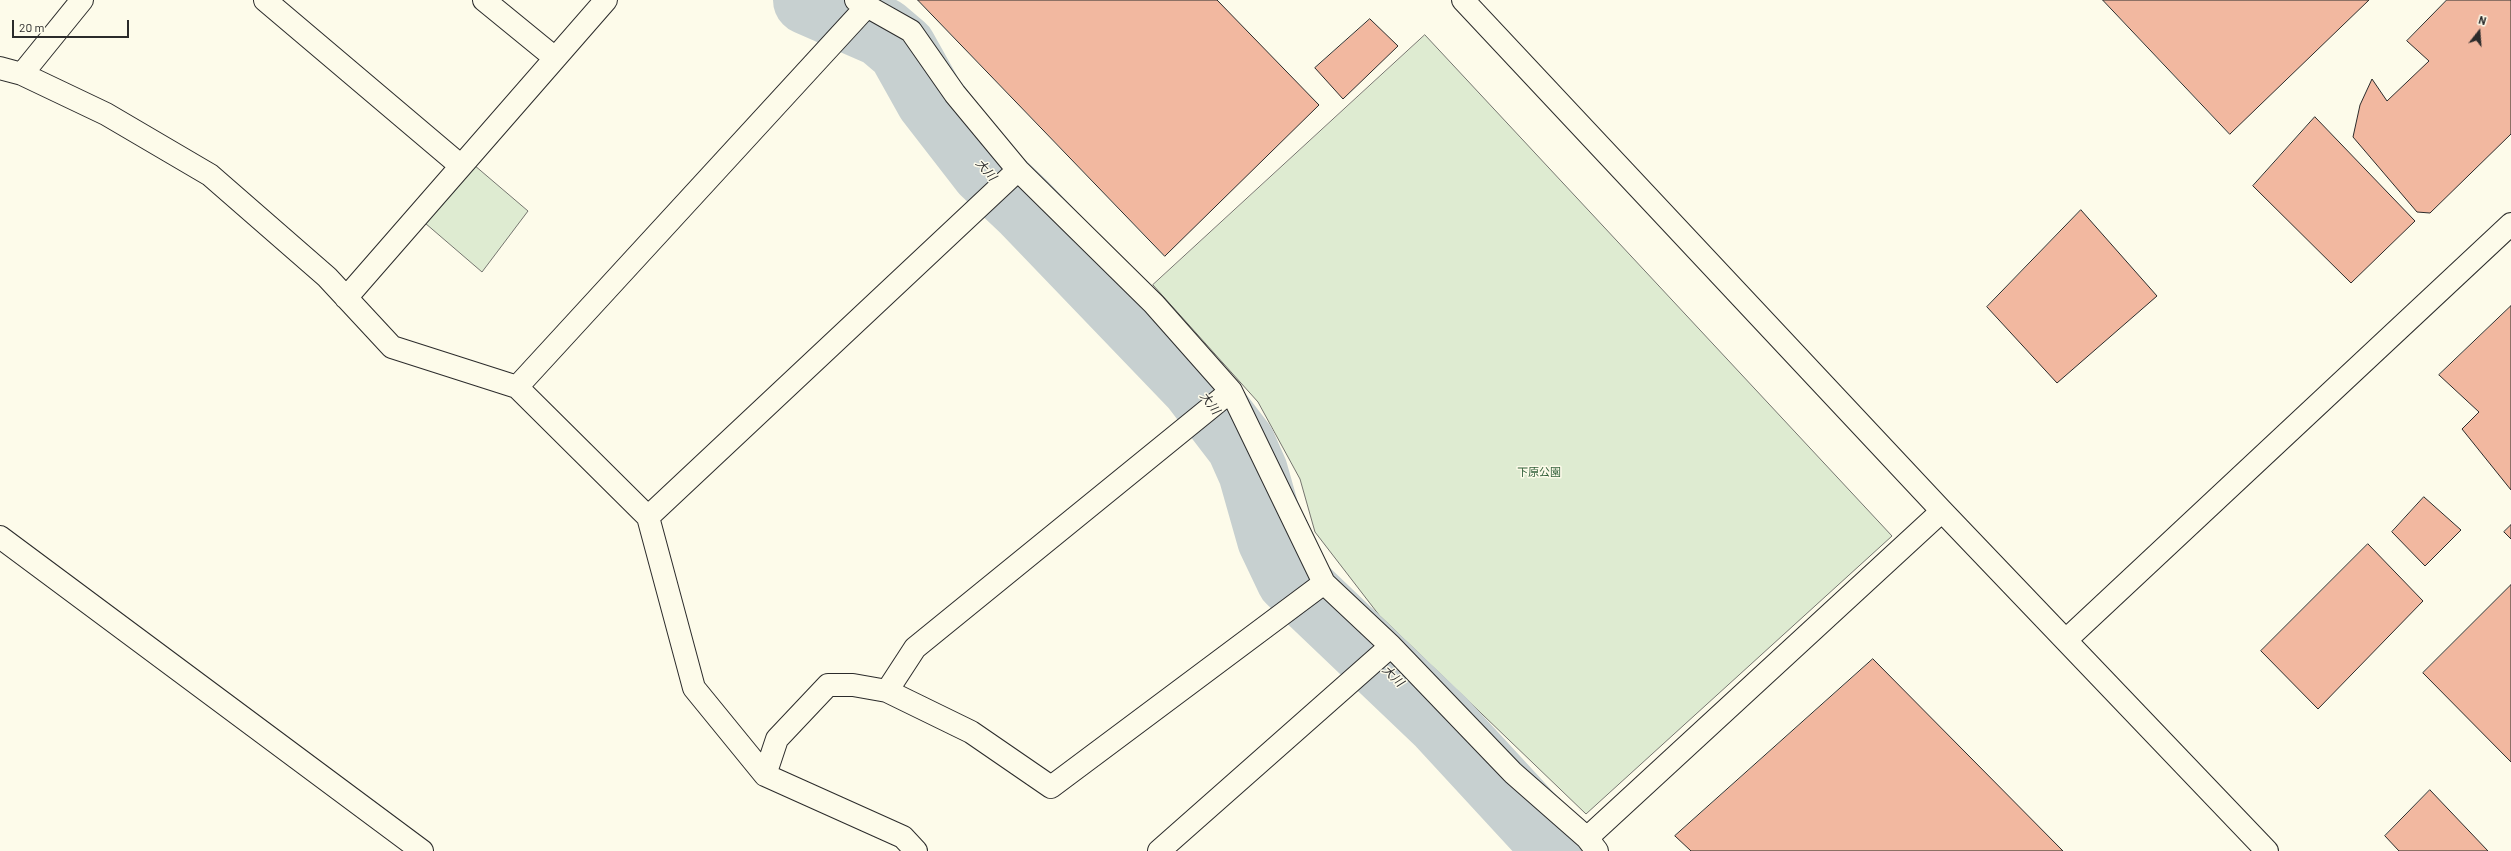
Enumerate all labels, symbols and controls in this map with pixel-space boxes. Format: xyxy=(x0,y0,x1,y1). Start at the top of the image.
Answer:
scale bar xyxy=(14,12,131,38)
north arrow xyxy=(2459,12,2499,52)
text: N xyxy=(2477,13,2488,27)
text: 20 m xyxy=(19,20,45,34)
water label: 大川 xyxy=(973,156,999,184)
water label: 大川 xyxy=(1197,389,1223,417)
park label: 下原公園 xyxy=(1517,465,1561,479)
water label: 大川 xyxy=(1379,662,1407,690)

